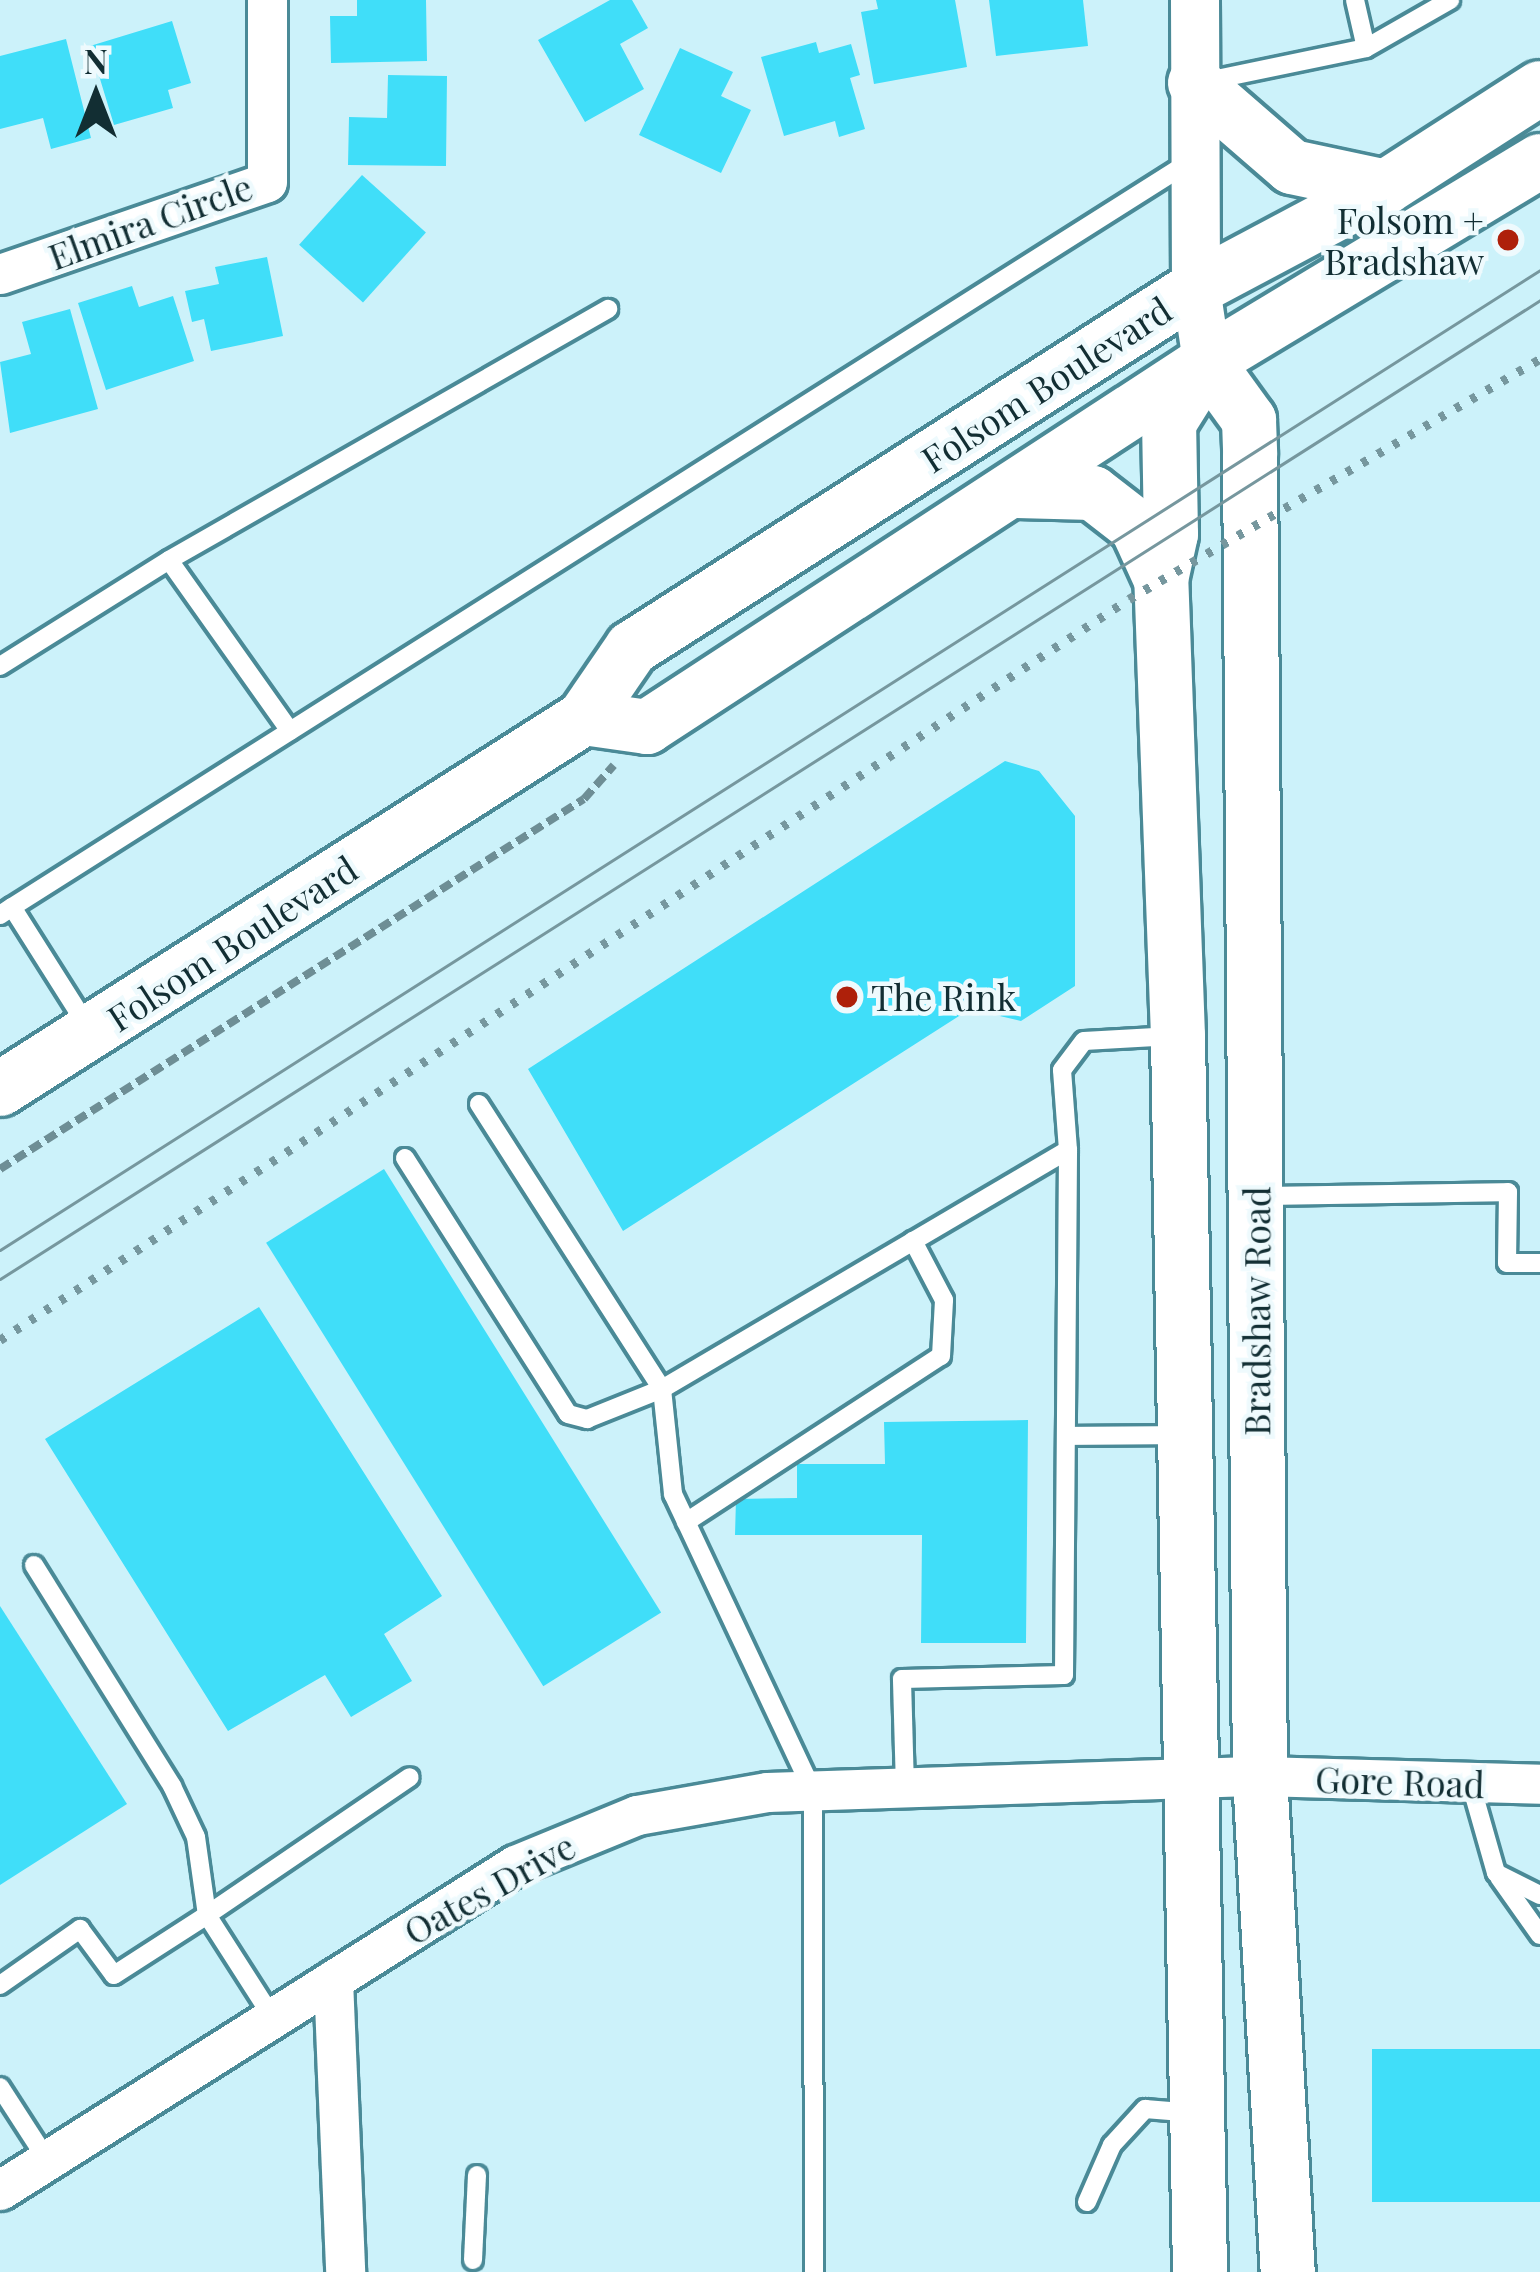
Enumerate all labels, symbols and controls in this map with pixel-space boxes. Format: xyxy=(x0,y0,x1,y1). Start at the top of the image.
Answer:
north arrow xyxy=(36,36,156,156)
text: N xyxy=(84,38,108,82)
street label: Elmira Circle xyxy=(42,164,258,278)
place label: Folsom + Bradshaw xyxy=(1324,197,1484,282)
marker: Folsom + Bradshaw xyxy=(1495,227,1521,253)
street label: Folsom Boulevard xyxy=(913,287,1179,481)
street label: Folsom Boulevard xyxy=(99,846,365,1040)
place label: The Rink xyxy=(871,975,1017,1019)
marker: The Rink xyxy=(834,984,860,1010)
street label: Bradshaw Road xyxy=(1234,1186,1278,1436)
street label: Gore Road xyxy=(1315,1756,1485,1806)
street label: Oates Drive xyxy=(396,1823,582,1953)

